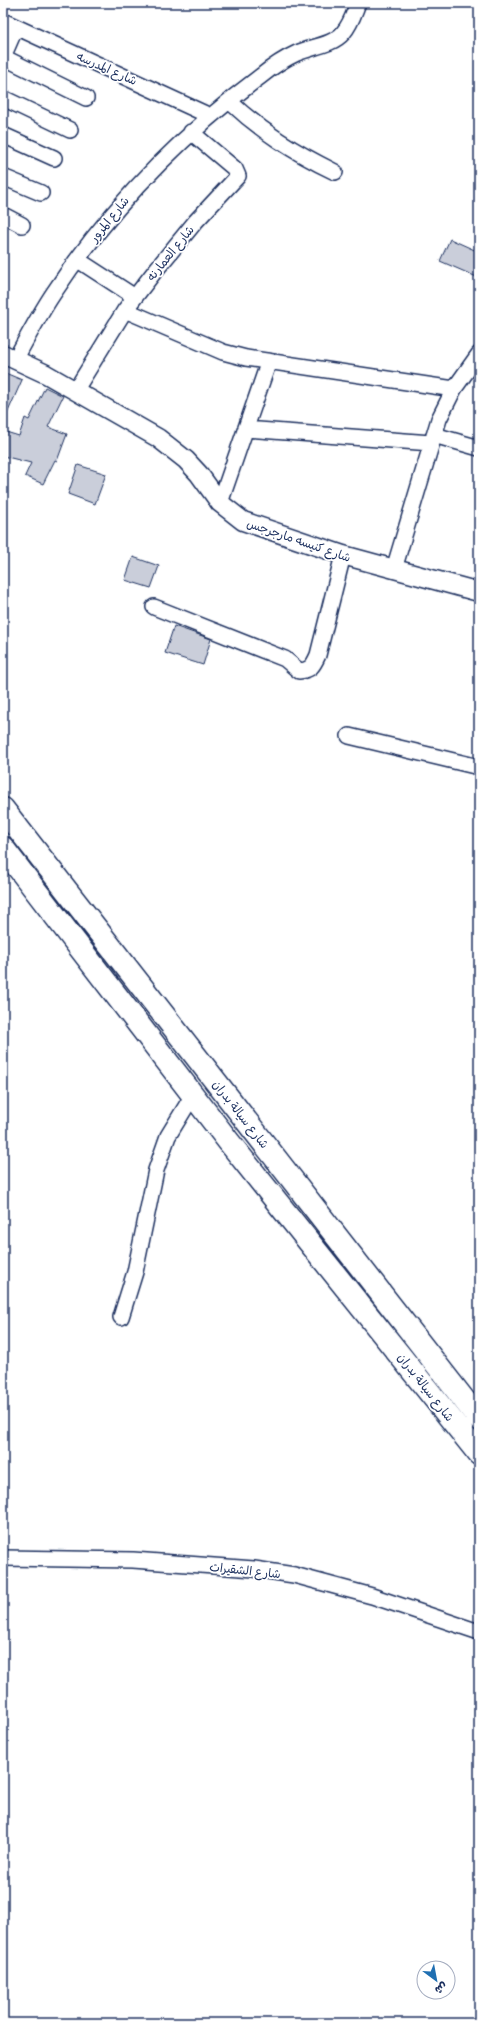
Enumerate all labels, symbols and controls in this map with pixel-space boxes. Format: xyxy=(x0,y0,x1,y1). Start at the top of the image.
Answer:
street label: شارع المدرسه xyxy=(74,47,140,90)
street label: شارع المرور xyxy=(85,193,133,247)
street label: شارع العمارنه xyxy=(142,222,198,285)
street label: شارع كنيسه مارجرجس xyxy=(244,514,353,567)
street label: شارع سيالة بدران xyxy=(208,1076,273,1152)
street label: شارع سيالة بدران xyxy=(393,1349,458,1425)
street label: شارع الشقيرات xyxy=(208,1558,282,1583)
north arrow xyxy=(416,1960,456,2000)
text: ش xyxy=(432,1979,450,1998)

